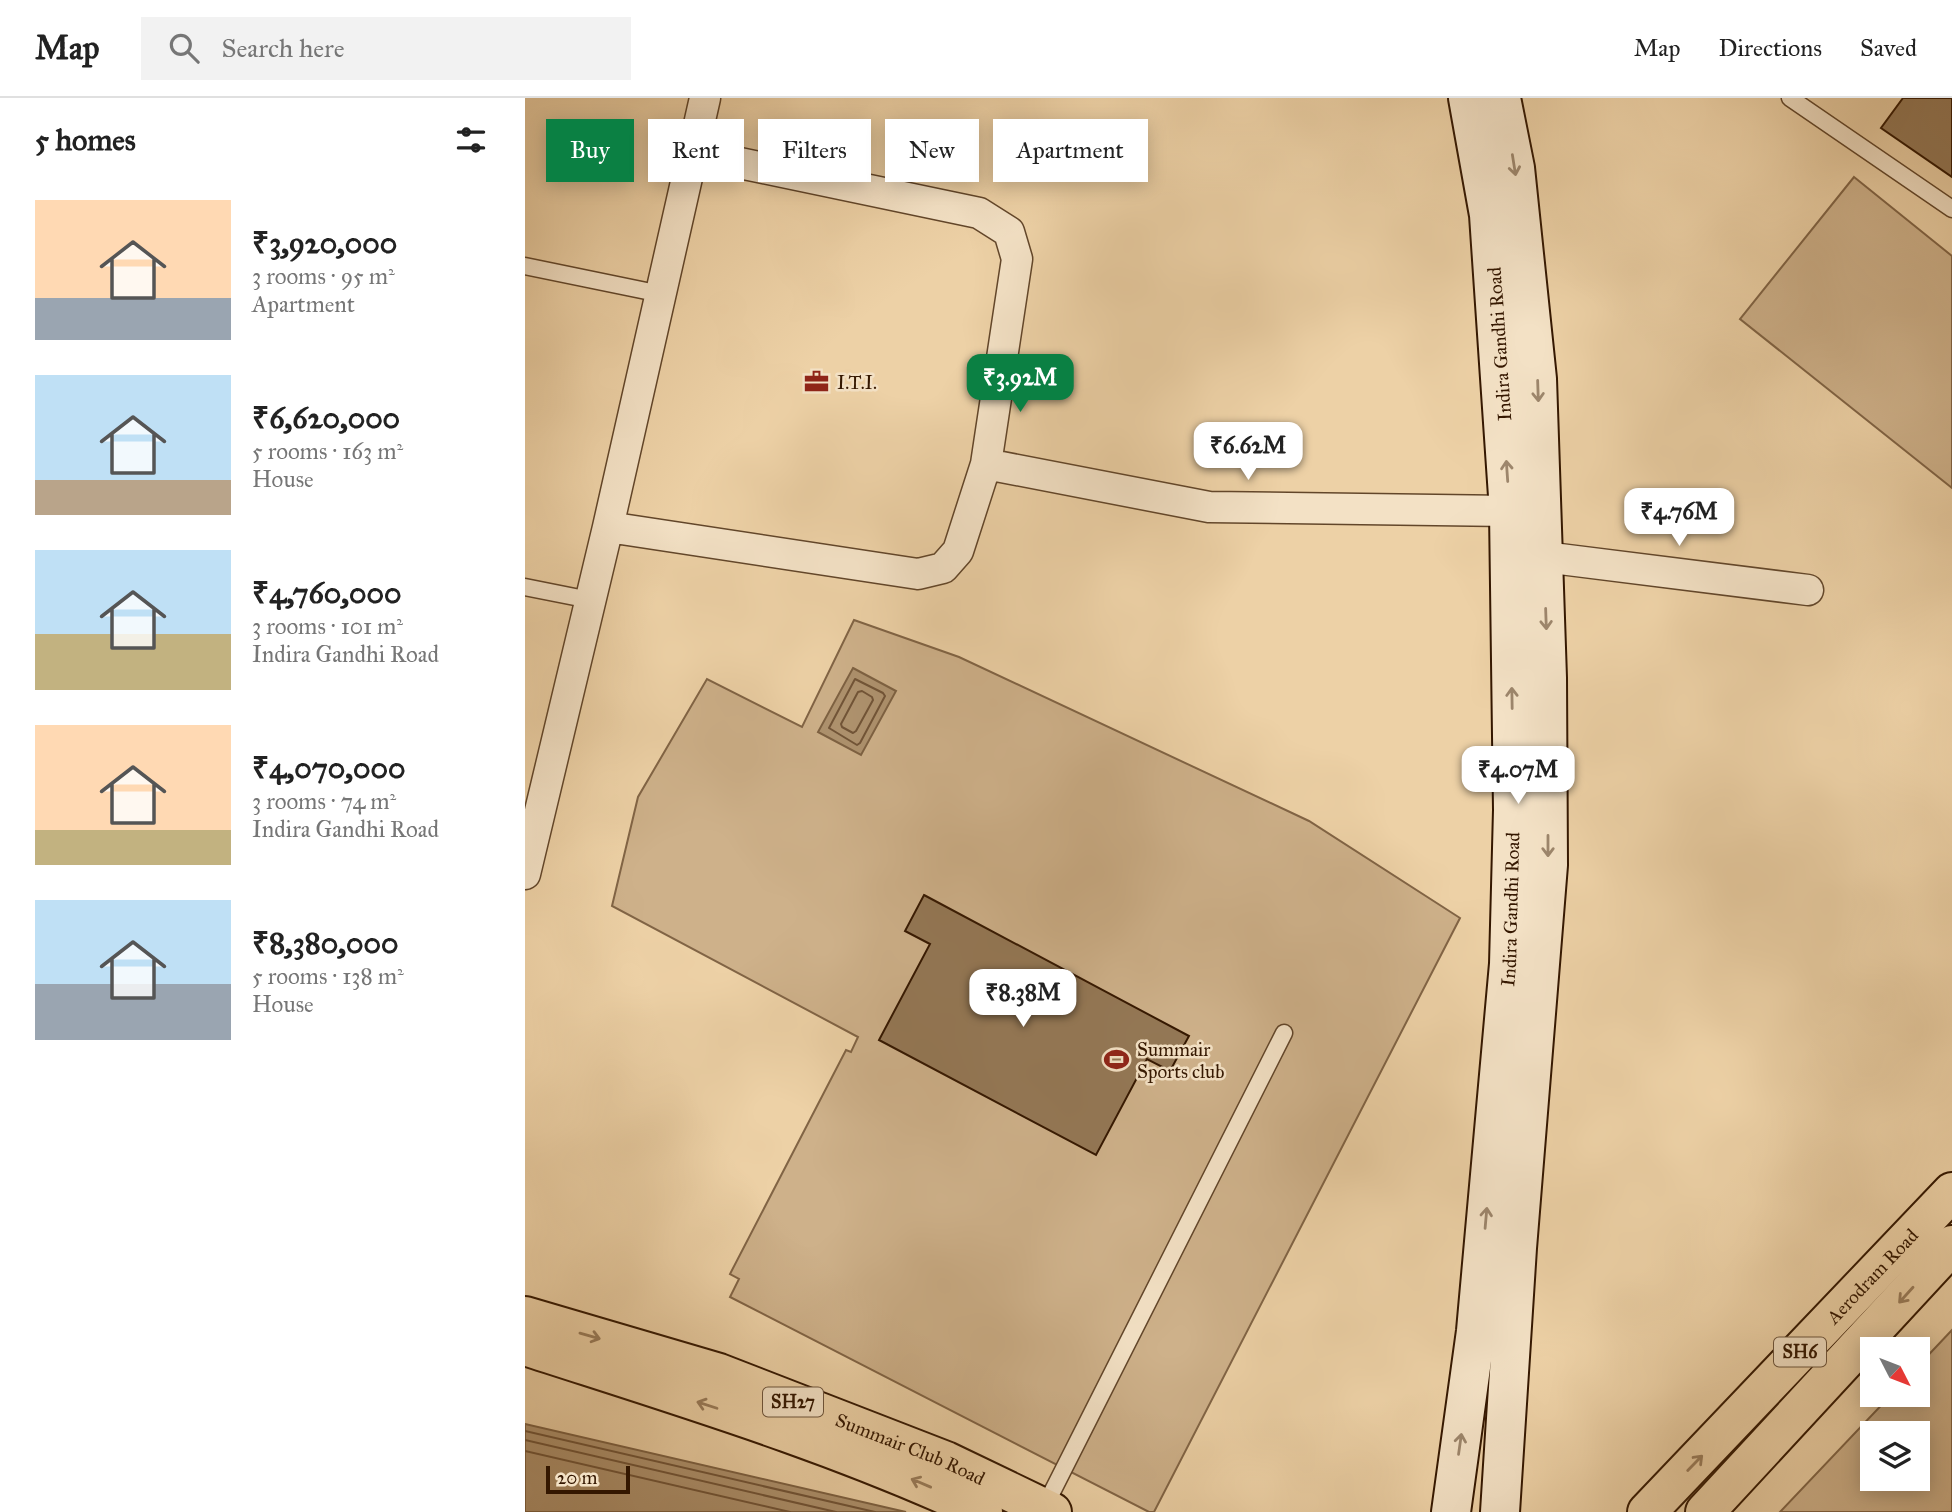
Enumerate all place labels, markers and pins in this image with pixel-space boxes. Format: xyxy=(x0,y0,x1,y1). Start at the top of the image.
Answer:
pin: ₹3.92M xyxy=(963,354,1077,414)
office icon: I.T.I. xyxy=(803,368,831,396)
place label: I.T.I. xyxy=(837,371,877,394)
pin: ₹6.62M xyxy=(1191,422,1305,482)
pin: ₹4.76M xyxy=(1622,489,1736,548)
pin: ₹4.07M xyxy=(1461,746,1575,806)
pin: ₹8.38M xyxy=(966,970,1080,1029)
place label: Summair Sports club xyxy=(1137,1038,1224,1083)
sports icon: Summair Sports club xyxy=(1103,1046,1131,1074)

